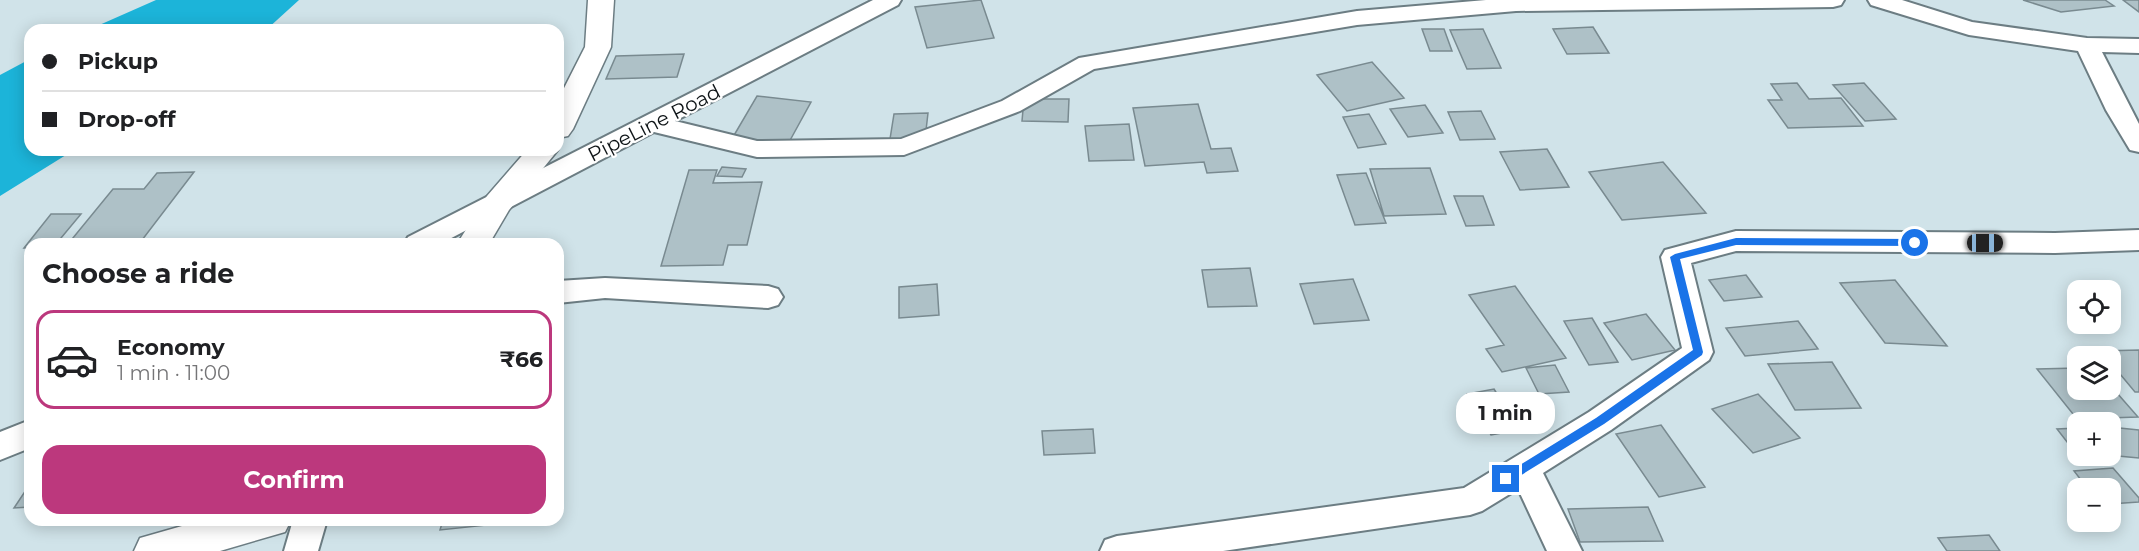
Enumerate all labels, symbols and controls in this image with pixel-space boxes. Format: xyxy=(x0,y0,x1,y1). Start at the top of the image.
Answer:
text: Pickup xyxy=(78,48,158,75)
street label: PipeLine Road xyxy=(584,79,724,167)
text: Drop-off xyxy=(78,106,176,133)
route start xyxy=(1901,229,1928,256)
car xyxy=(1967,234,2003,252)
text: Choose a ride xyxy=(42,257,234,290)
map controls xyxy=(2067,280,2121,532)
button: locate xyxy=(2067,280,2121,334)
icon: car xyxy=(45,333,99,387)
text: Economy xyxy=(117,334,225,361)
text: ₹66 xyxy=(499,346,543,373)
button: layers xyxy=(2067,346,2121,400)
text: 1 min · 11:00 xyxy=(117,361,230,385)
callout: 1 min xyxy=(1456,392,1556,434)
text: 1 min xyxy=(1478,401,1533,425)
button: + xyxy=(2067,412,2121,466)
button: Confirm xyxy=(42,445,546,514)
route end xyxy=(1492,465,1519,492)
button: − xyxy=(2067,478,2121,532)

